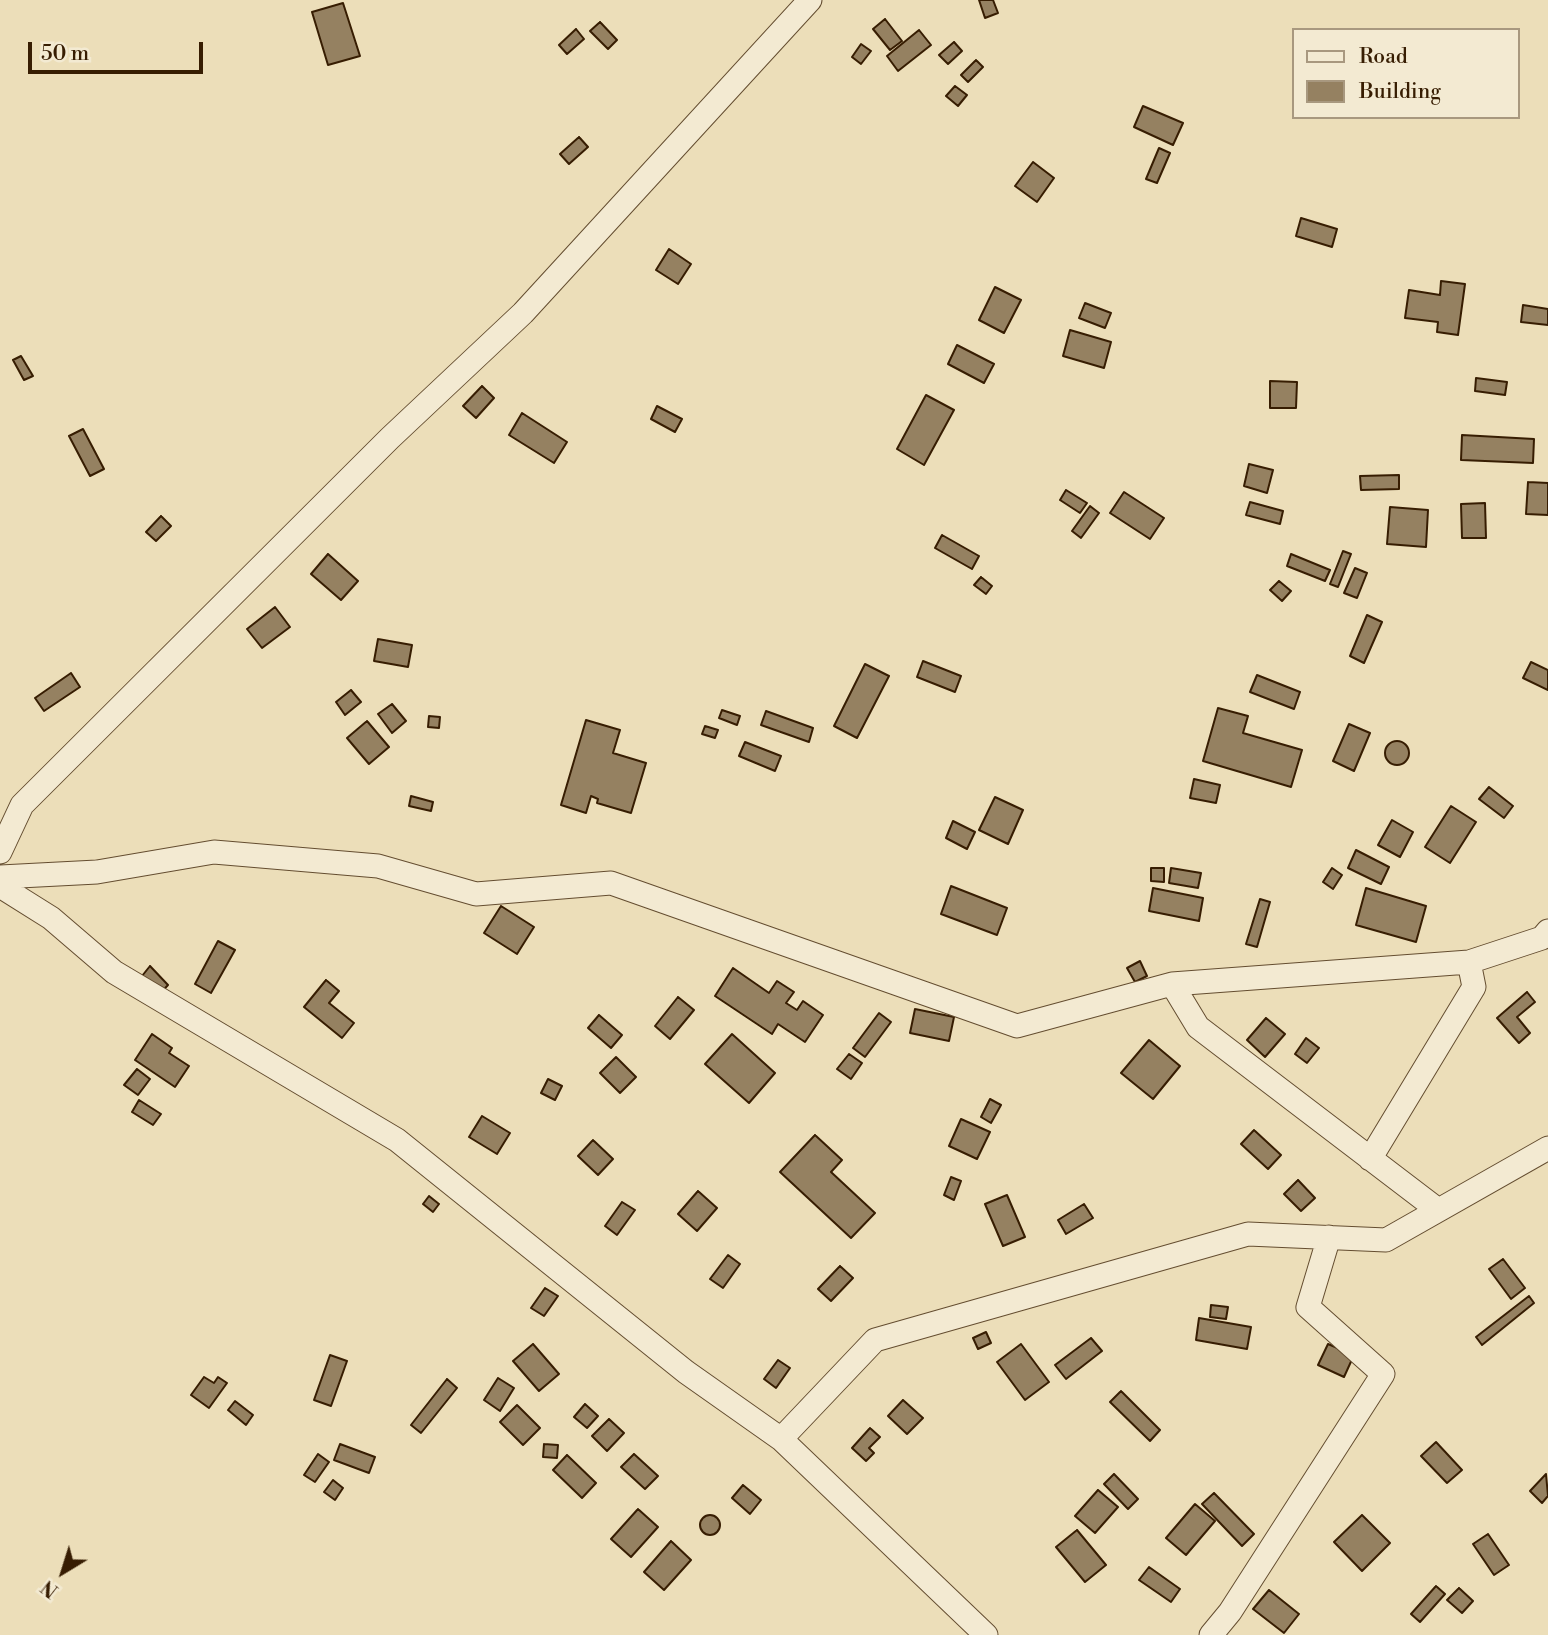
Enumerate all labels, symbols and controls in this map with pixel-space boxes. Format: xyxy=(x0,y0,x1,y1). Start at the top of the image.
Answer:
scale bar xyxy=(32,28,206,72)
legend xyxy=(1292,28,1520,119)
text: 50 m xyxy=(41,41,89,67)
text: Road xyxy=(1359,44,1408,70)
text: Building xyxy=(1359,79,1441,105)
north arrow xyxy=(28,1537,98,1607)
text: N xyxy=(37,1574,63,1603)

